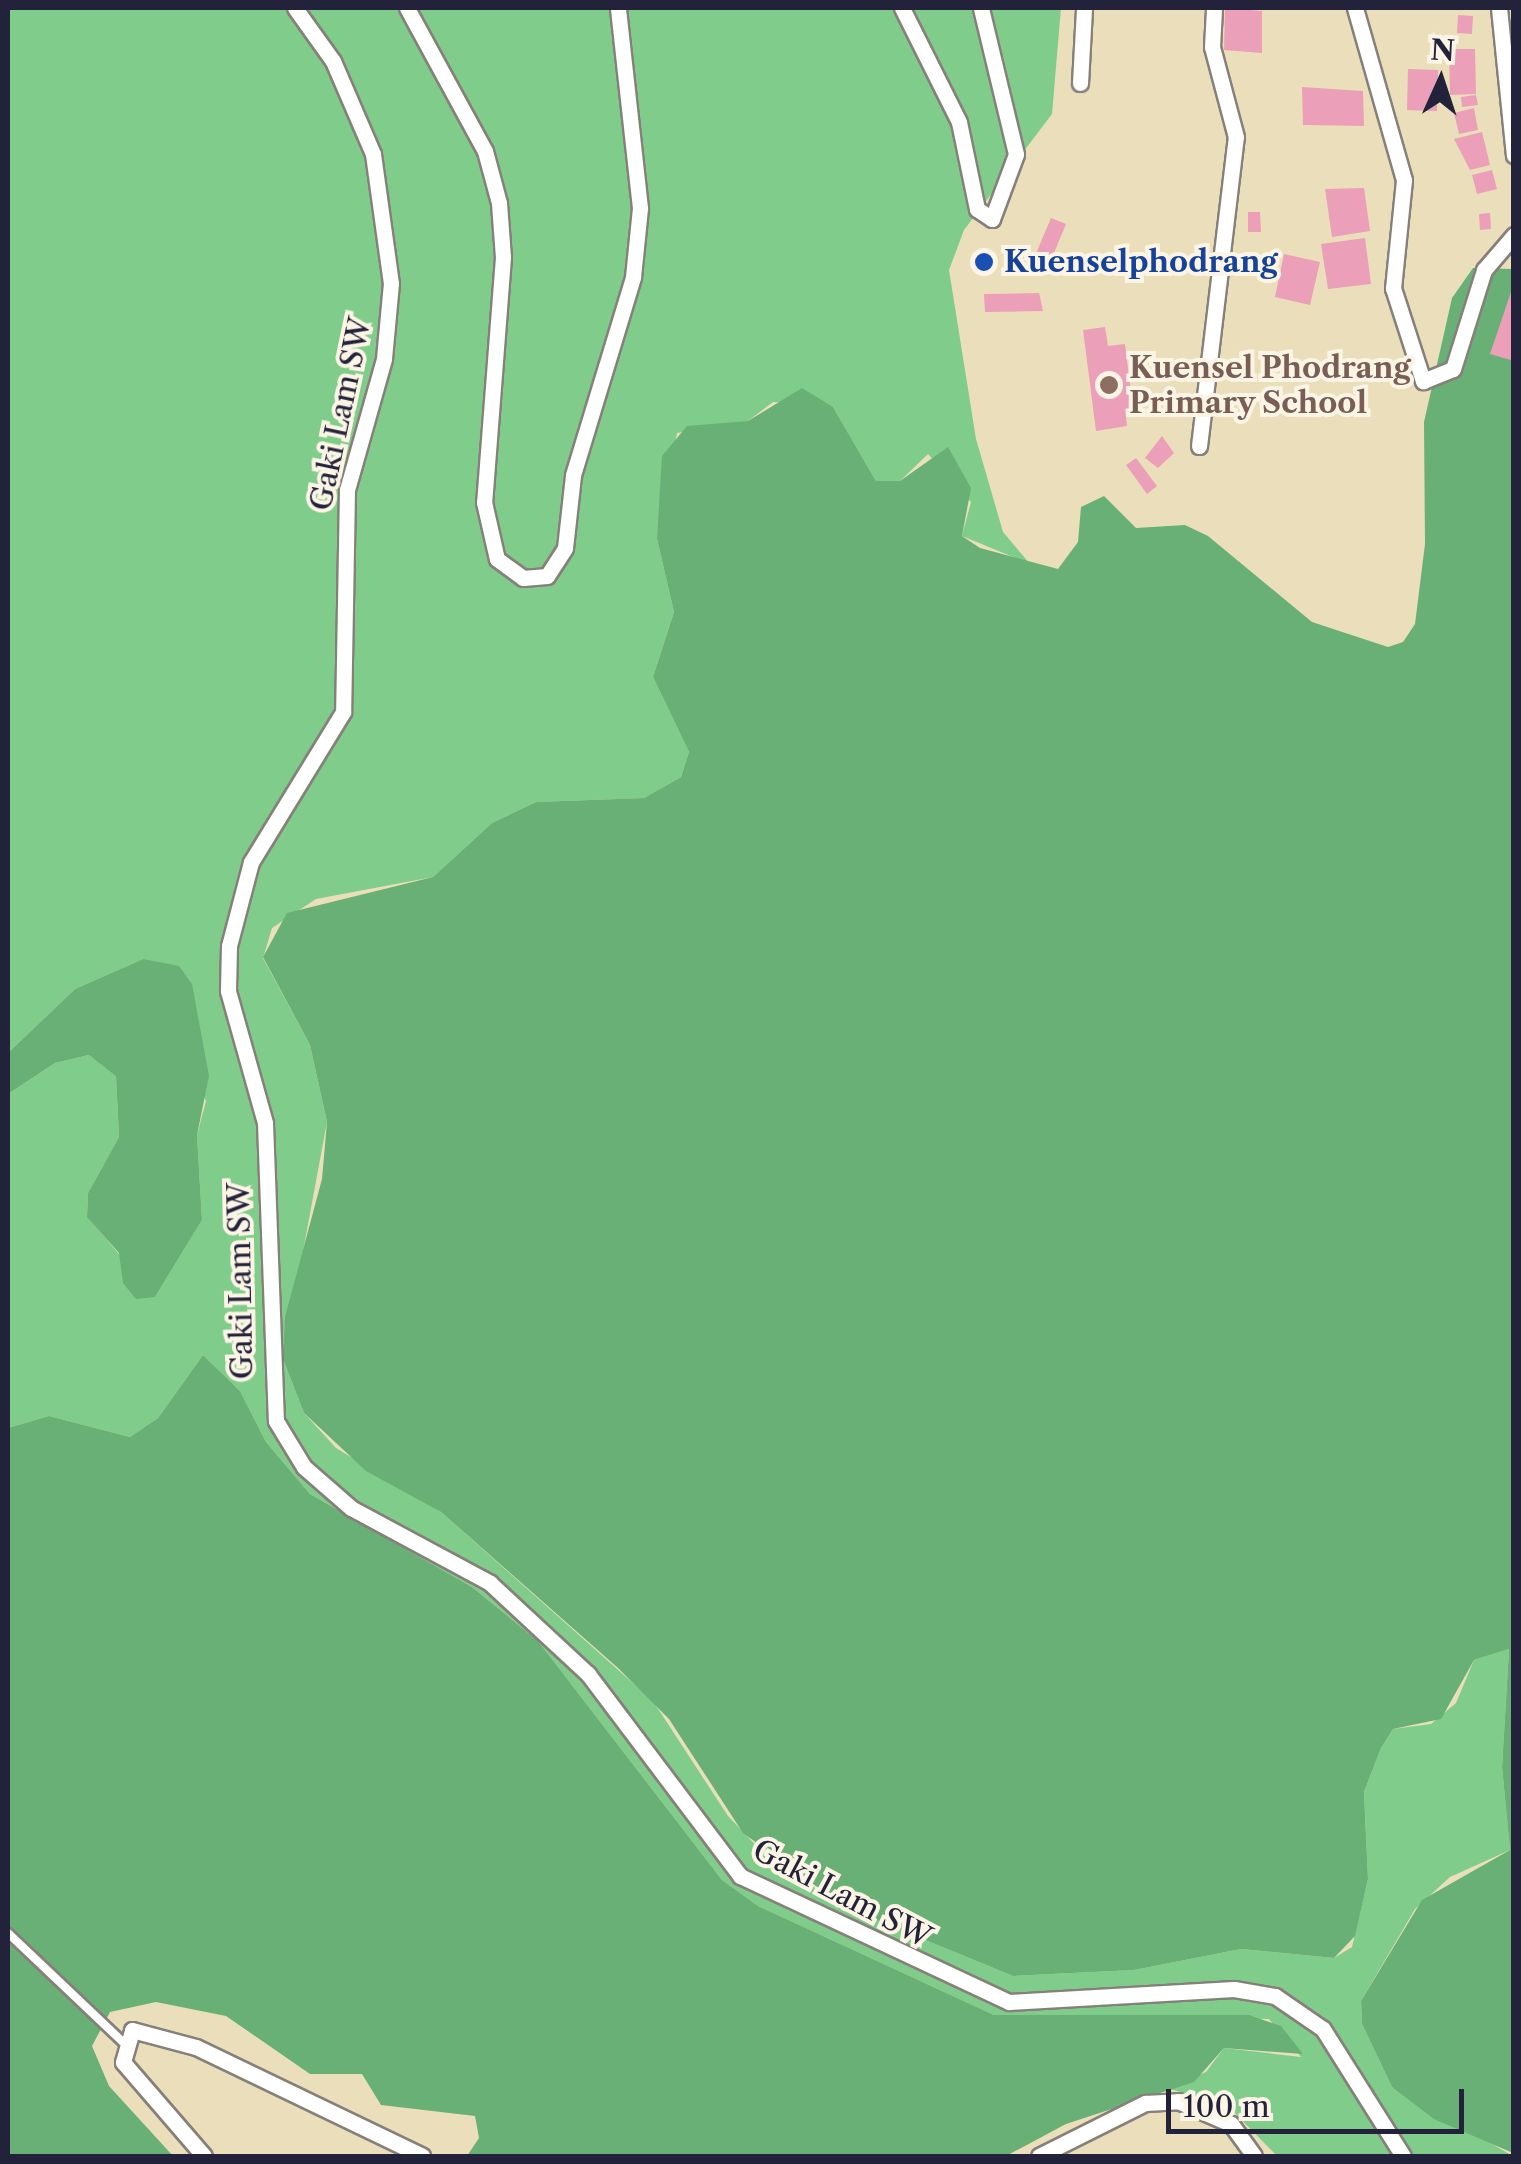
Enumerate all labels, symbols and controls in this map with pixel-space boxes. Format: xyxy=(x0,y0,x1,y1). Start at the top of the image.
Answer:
north arrow xyxy=(1391,30,1491,130)
text: N xyxy=(1430,32,1456,68)
place label: Kuenselphodrang xyxy=(1004,244,1278,280)
marker: Kuenselphodrang xyxy=(973,251,995,273)
street label: Gaki Lam SW xyxy=(303,314,379,514)
place label: Kuensel Phodrang Primary School xyxy=(1129,350,1411,420)
marker: Kuensel Phodrang Primary School xyxy=(1098,374,1120,396)
street label: Gaki Lam SW xyxy=(221,1182,261,1380)
street label: Gaki Lam SW xyxy=(747,1832,937,1956)
scale bar xyxy=(1171,2069,1468,2131)
text: 100 m xyxy=(1183,2088,1270,2125)

